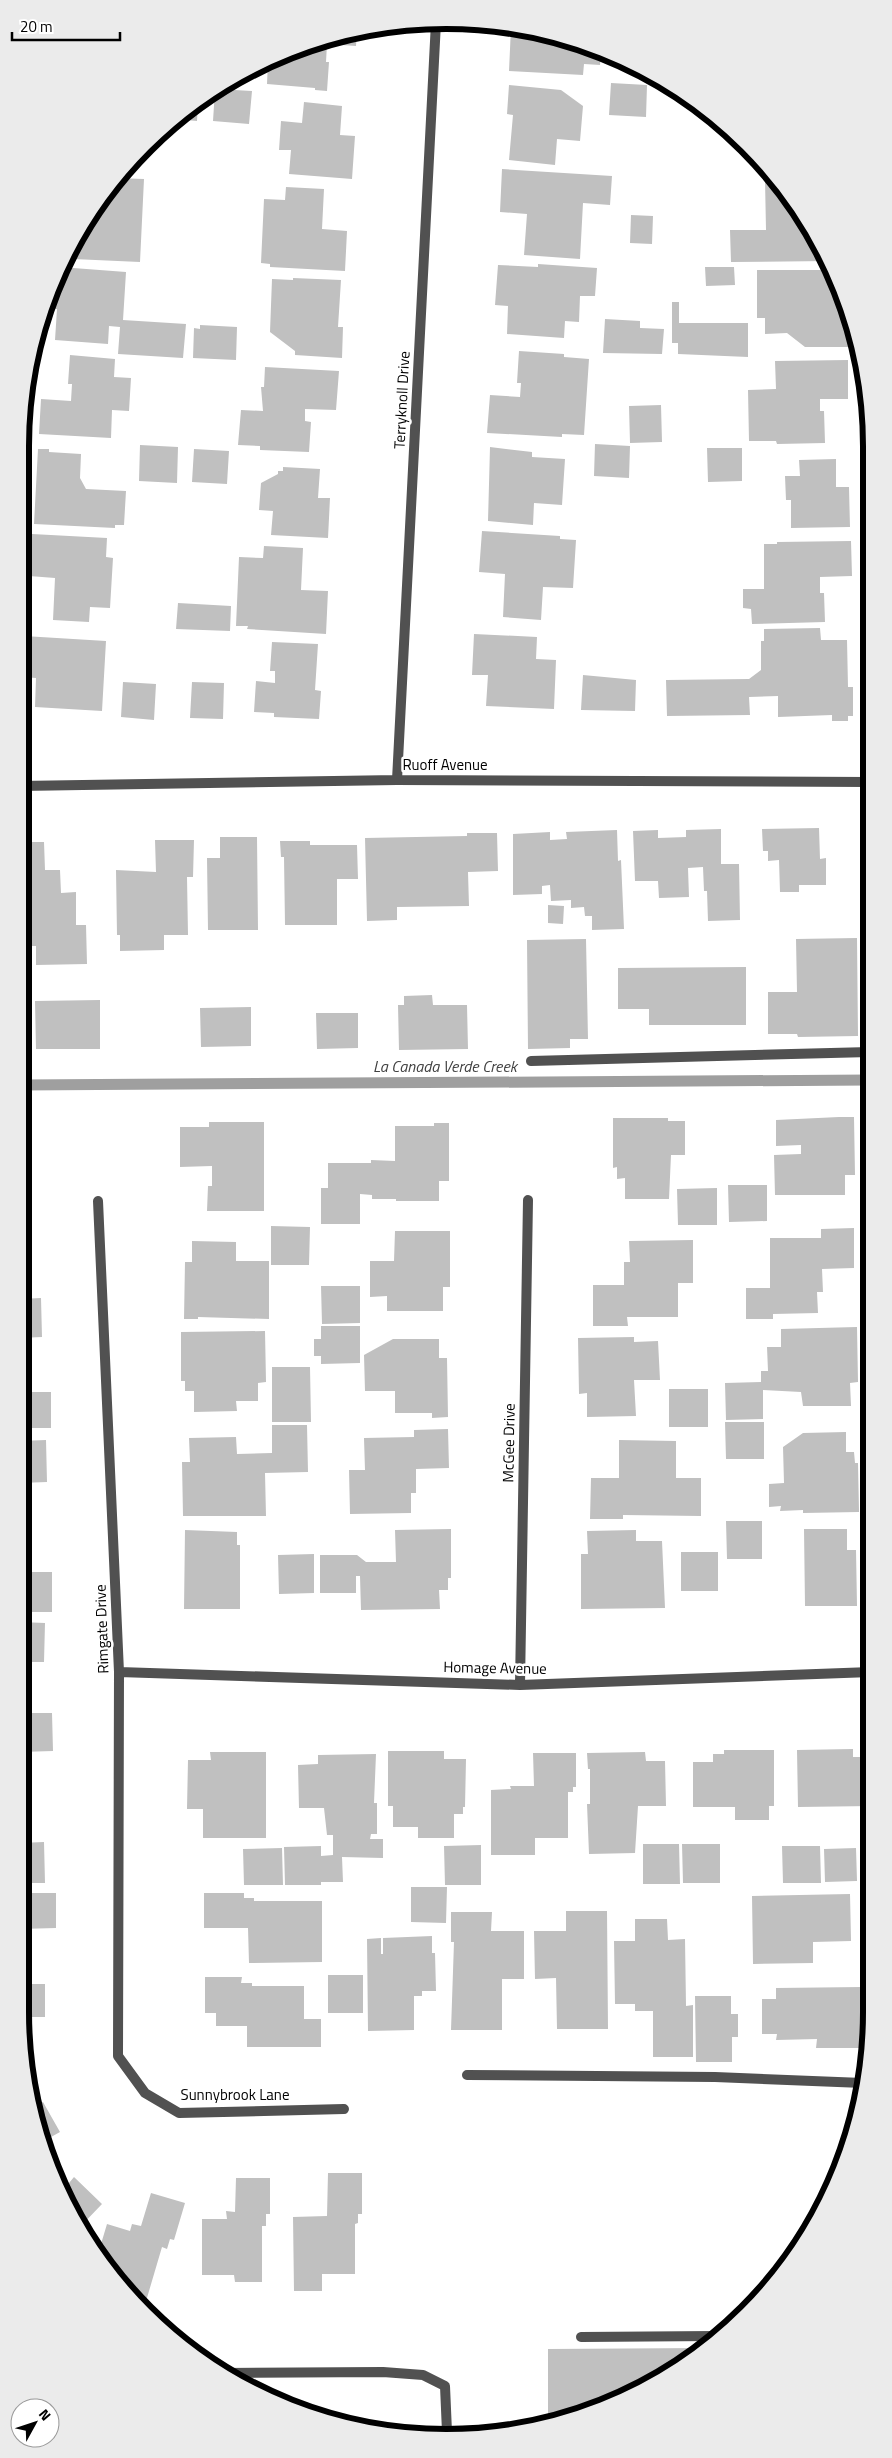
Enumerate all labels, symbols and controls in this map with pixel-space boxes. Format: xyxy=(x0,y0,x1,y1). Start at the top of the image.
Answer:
scale bar xyxy=(12,10,120,42)
text: 20 m xyxy=(20,15,53,38)
street label: Terryknoll Drive xyxy=(387,350,416,449)
street label: Ruoff Avenue xyxy=(402,753,488,776)
water label: La Canada Verde Creek xyxy=(373,1054,519,1078)
street label: McGee Drive xyxy=(496,1403,521,1483)
street label: Rimgate Drive xyxy=(88,1584,115,1674)
street label: Homage Avenue xyxy=(443,1655,547,1680)
street label: Sunnybrook Lane xyxy=(181,2083,289,2106)
north arrow xyxy=(10,2398,60,2448)
text: N xyxy=(34,2404,57,2425)

